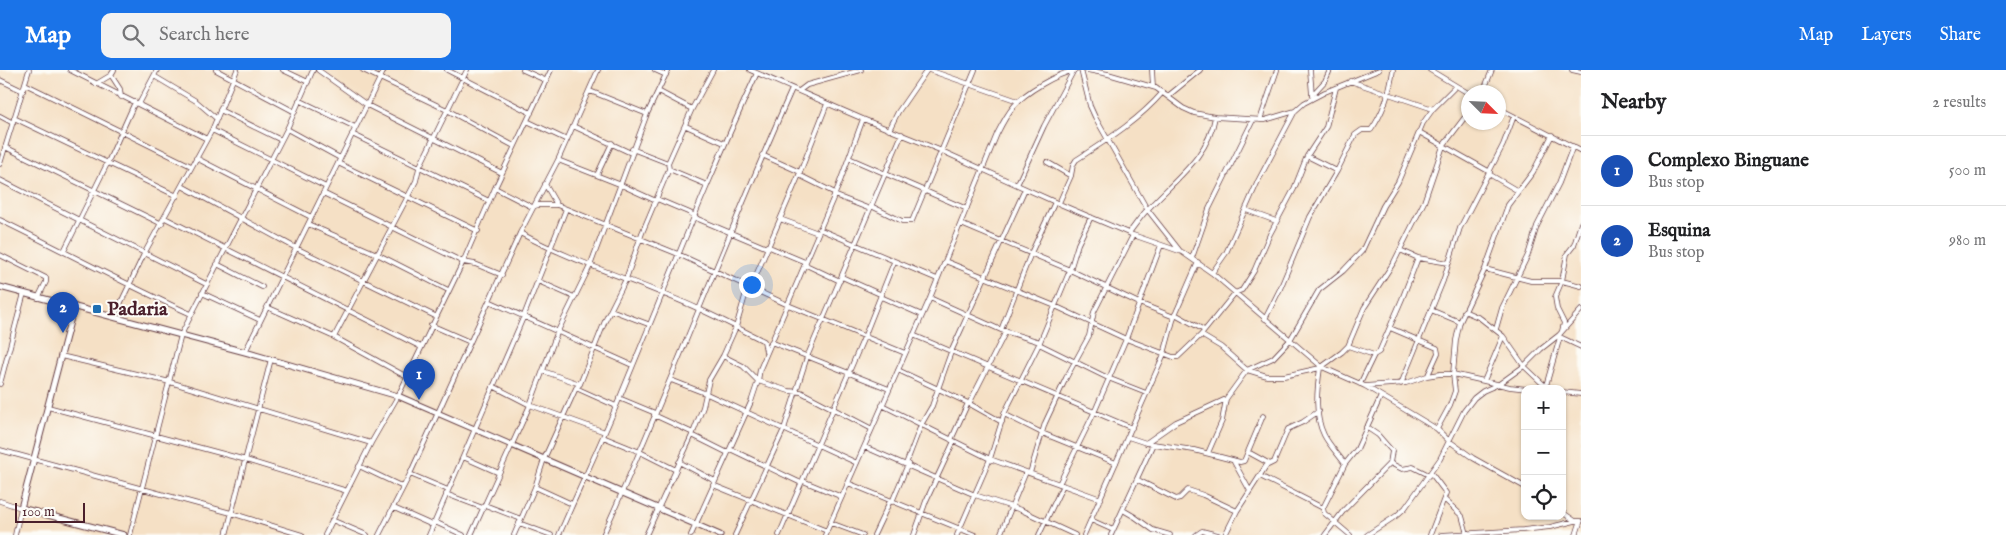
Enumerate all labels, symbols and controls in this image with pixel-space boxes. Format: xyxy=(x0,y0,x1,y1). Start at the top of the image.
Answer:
search box xyxy=(101,13,451,58)
text: Map xyxy=(25,20,71,51)
icon: search xyxy=(119,21,147,49)
text: Search here xyxy=(159,23,250,47)
text: Map xyxy=(1799,24,1833,47)
text: Layers xyxy=(1861,24,1912,47)
text: Share xyxy=(1940,24,1981,47)
north arrow xyxy=(1461,85,1506,130)
text: Nearby xyxy=(1601,89,1666,116)
text: 2 results xyxy=(1932,93,1986,113)
text: Complexo Binguane xyxy=(1648,149,1809,173)
text: 1 xyxy=(1614,161,1620,181)
text: 500 m xyxy=(1949,161,1986,181)
text: Bus stop xyxy=(1648,173,1704,193)
text: Esquina xyxy=(1648,219,1711,243)
text: 2 xyxy=(1613,231,1621,251)
text: 980 m xyxy=(1949,231,1986,251)
text: Bus stop xyxy=(1648,243,1704,263)
your location xyxy=(739,272,765,298)
pin: 2 xyxy=(47,292,79,333)
place label: Padaria xyxy=(107,297,168,322)
marker: Padaria xyxy=(91,303,103,315)
pin: 1 xyxy=(403,359,435,400)
map controls xyxy=(1521,385,1566,520)
button: + xyxy=(1521,385,1566,430)
button: − xyxy=(1521,430,1566,475)
button: locate xyxy=(1521,475,1566,520)
scale bar xyxy=(15,500,85,523)
text: 100 m xyxy=(22,503,55,521)

